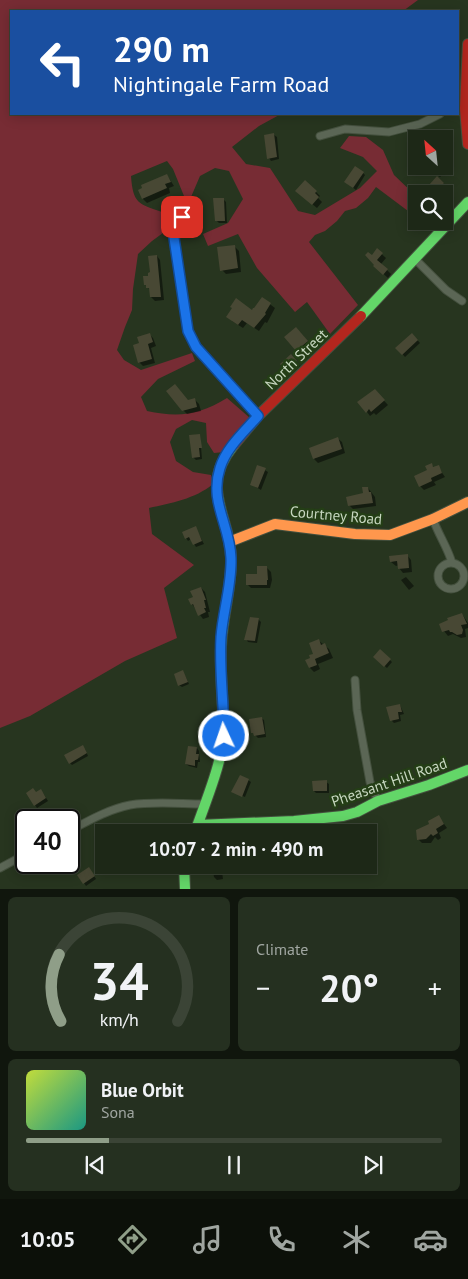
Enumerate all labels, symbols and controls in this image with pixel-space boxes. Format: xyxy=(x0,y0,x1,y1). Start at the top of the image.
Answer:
text: 290 m xyxy=(113,26,210,72)
icon: left xyxy=(30,30,95,95)
text: Nightingale Farm Road xyxy=(113,70,329,98)
north arrow xyxy=(408,130,452,175)
map controls xyxy=(408,130,453,230)
button: search xyxy=(408,185,453,230)
pin xyxy=(161,196,203,238)
icon: arrive xyxy=(168,203,196,231)
street label: North Street xyxy=(261,325,331,393)
street label: Courtney Road xyxy=(289,502,383,528)
position arrow xyxy=(197,709,249,761)
street label: Pheasant Hill Road xyxy=(329,753,449,811)
speed limit sign: 40 xyxy=(15,809,80,874)
text: 10:07 · 2 min · 490 m xyxy=(149,837,323,861)
text: Climate xyxy=(256,939,308,959)
text: 34 xyxy=(90,947,148,1014)
text: 20° xyxy=(319,963,379,1012)
text: − xyxy=(256,969,270,1006)
text: + xyxy=(428,969,442,1006)
text: km/h xyxy=(99,1008,139,1031)
text: Blue Orbit xyxy=(101,1078,184,1102)
text: Sona xyxy=(101,1102,135,1122)
icon: previous xyxy=(81,1151,109,1179)
icon: pause xyxy=(220,1151,248,1179)
icon: next xyxy=(359,1151,387,1179)
icon: directions xyxy=(115,1222,150,1257)
icon: music xyxy=(190,1222,225,1257)
icon: phone xyxy=(264,1222,299,1257)
icon: climate xyxy=(339,1222,374,1257)
icon: car xyxy=(413,1222,448,1257)
text: 10:05 xyxy=(20,1225,76,1253)

